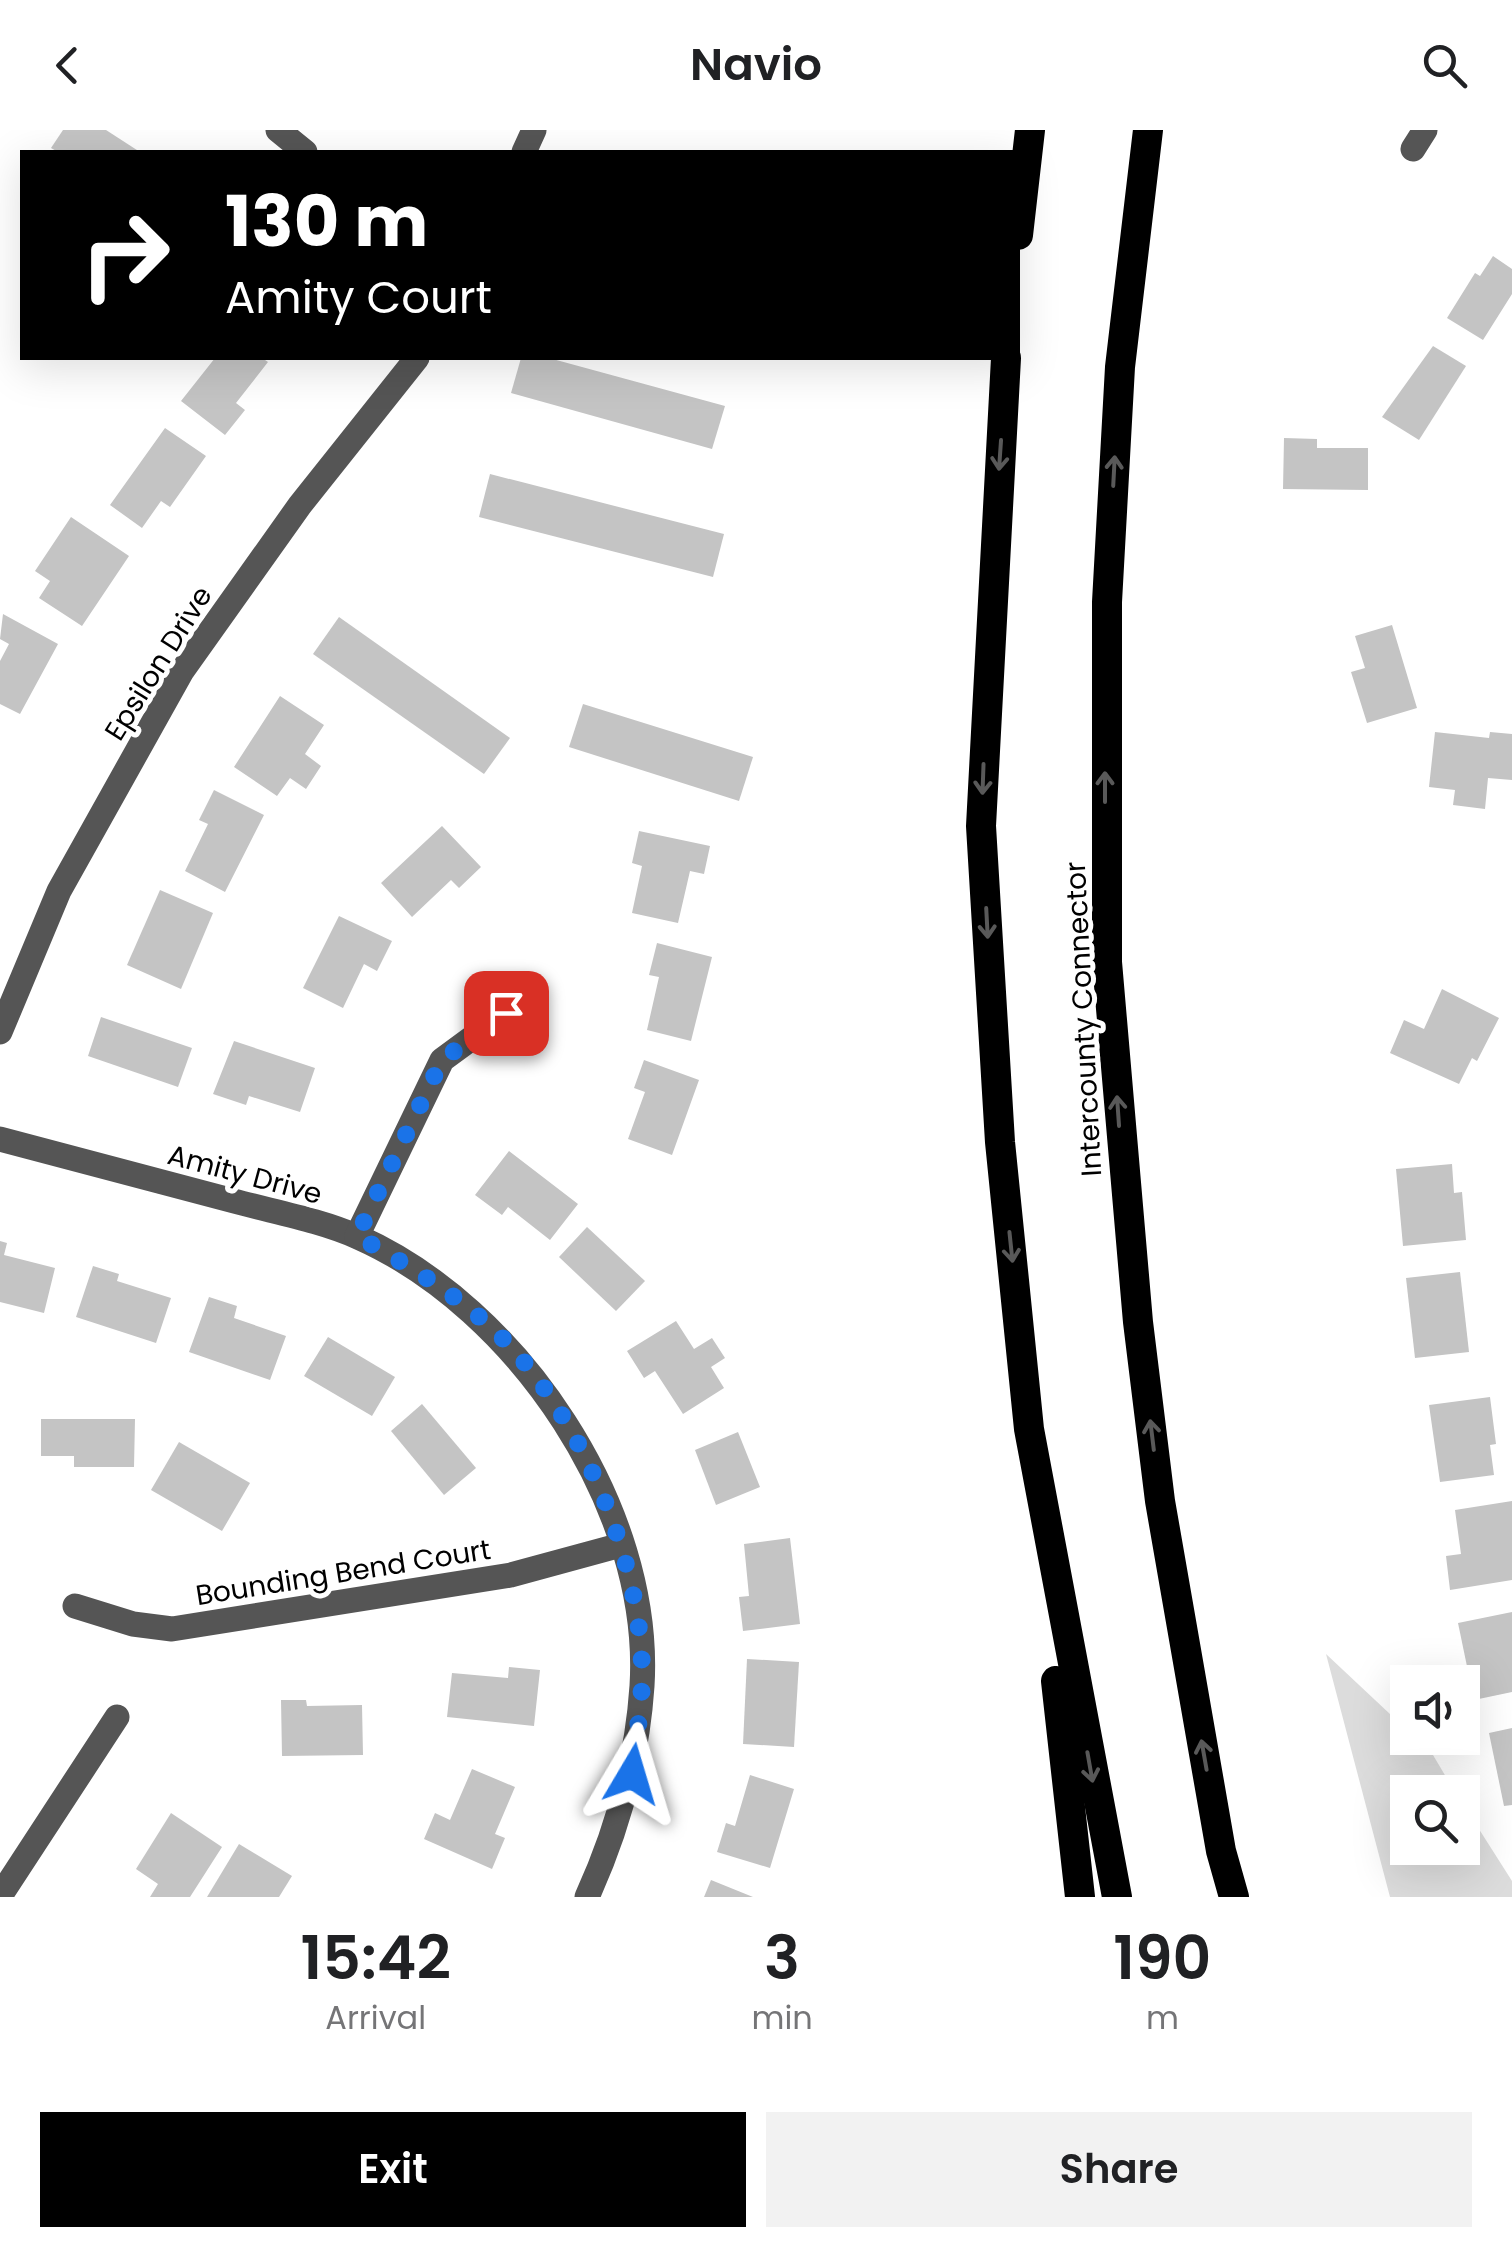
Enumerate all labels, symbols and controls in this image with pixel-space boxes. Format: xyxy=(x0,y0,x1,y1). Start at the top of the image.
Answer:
text: Navio xyxy=(690,33,822,96)
icon: back xyxy=(40,38,95,93)
icon: search xyxy=(1417,38,1472,93)
text: 130 m xyxy=(225,172,428,271)
icon: right xyxy=(60,190,190,320)
text: Amity Court xyxy=(225,266,492,329)
one-way arrow xyxy=(990,438,1009,470)
one-way arrow xyxy=(1105,455,1124,487)
street label: Epsilon Drive xyxy=(95,579,221,748)
one-way arrow xyxy=(974,763,993,795)
one-way arrow xyxy=(1096,771,1114,804)
street label: Intercounty Connector xyxy=(1056,861,1111,1177)
one-way arrow xyxy=(978,906,997,939)
pin xyxy=(464,971,549,1056)
icon: arrive xyxy=(479,986,534,1041)
one-way arrow xyxy=(1108,1096,1127,1128)
street label: Amity Drive xyxy=(163,1135,326,1214)
one-way arrow xyxy=(1001,1231,1020,1263)
one-way arrow xyxy=(1142,1419,1160,1451)
street label: Bounding Bend Court xyxy=(193,1530,493,1615)
map controls xyxy=(1390,1665,1480,1865)
button: sound xyxy=(1390,1665,1480,1755)
position arrow xyxy=(580,1722,684,1826)
one-way arrow xyxy=(1194,1739,1213,1772)
one-way arrow xyxy=(1081,1750,1100,1782)
button: search xyxy=(1390,1775,1480,1865)
text: 15:42 xyxy=(301,1916,451,2000)
text: 3 xyxy=(764,1916,800,2000)
text: 190 xyxy=(1113,1916,1211,2000)
text: Arrival xyxy=(325,1995,426,2040)
text: min xyxy=(751,1995,813,2040)
text: m xyxy=(1146,1995,1179,2040)
button: Exit xyxy=(40,2112,746,2227)
button: Share xyxy=(766,2112,1472,2227)

